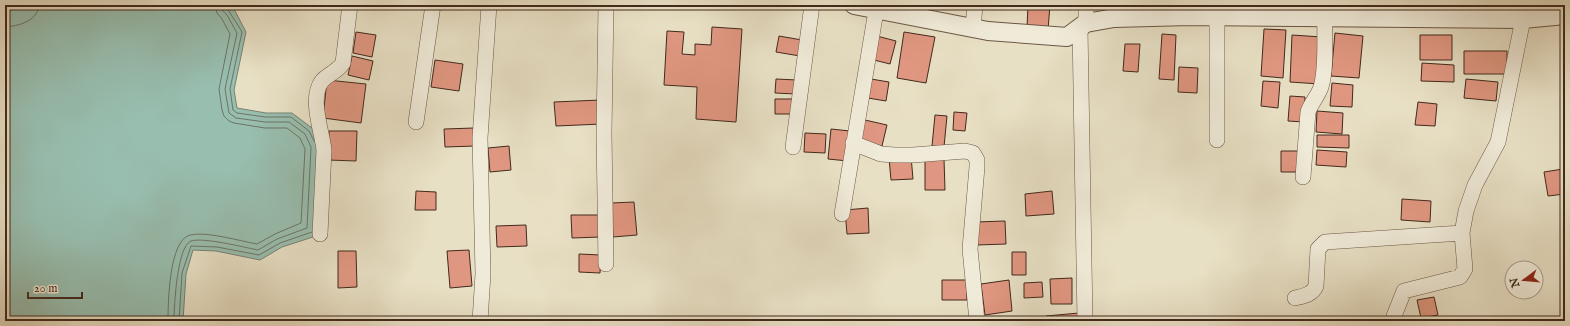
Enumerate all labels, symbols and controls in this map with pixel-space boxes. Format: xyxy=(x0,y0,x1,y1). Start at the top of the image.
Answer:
north arrow xyxy=(1504,260,1544,300)
scale bar xyxy=(28,274,82,300)
text: N xyxy=(1507,276,1524,290)
text: 20 m xyxy=(34,281,57,296)

